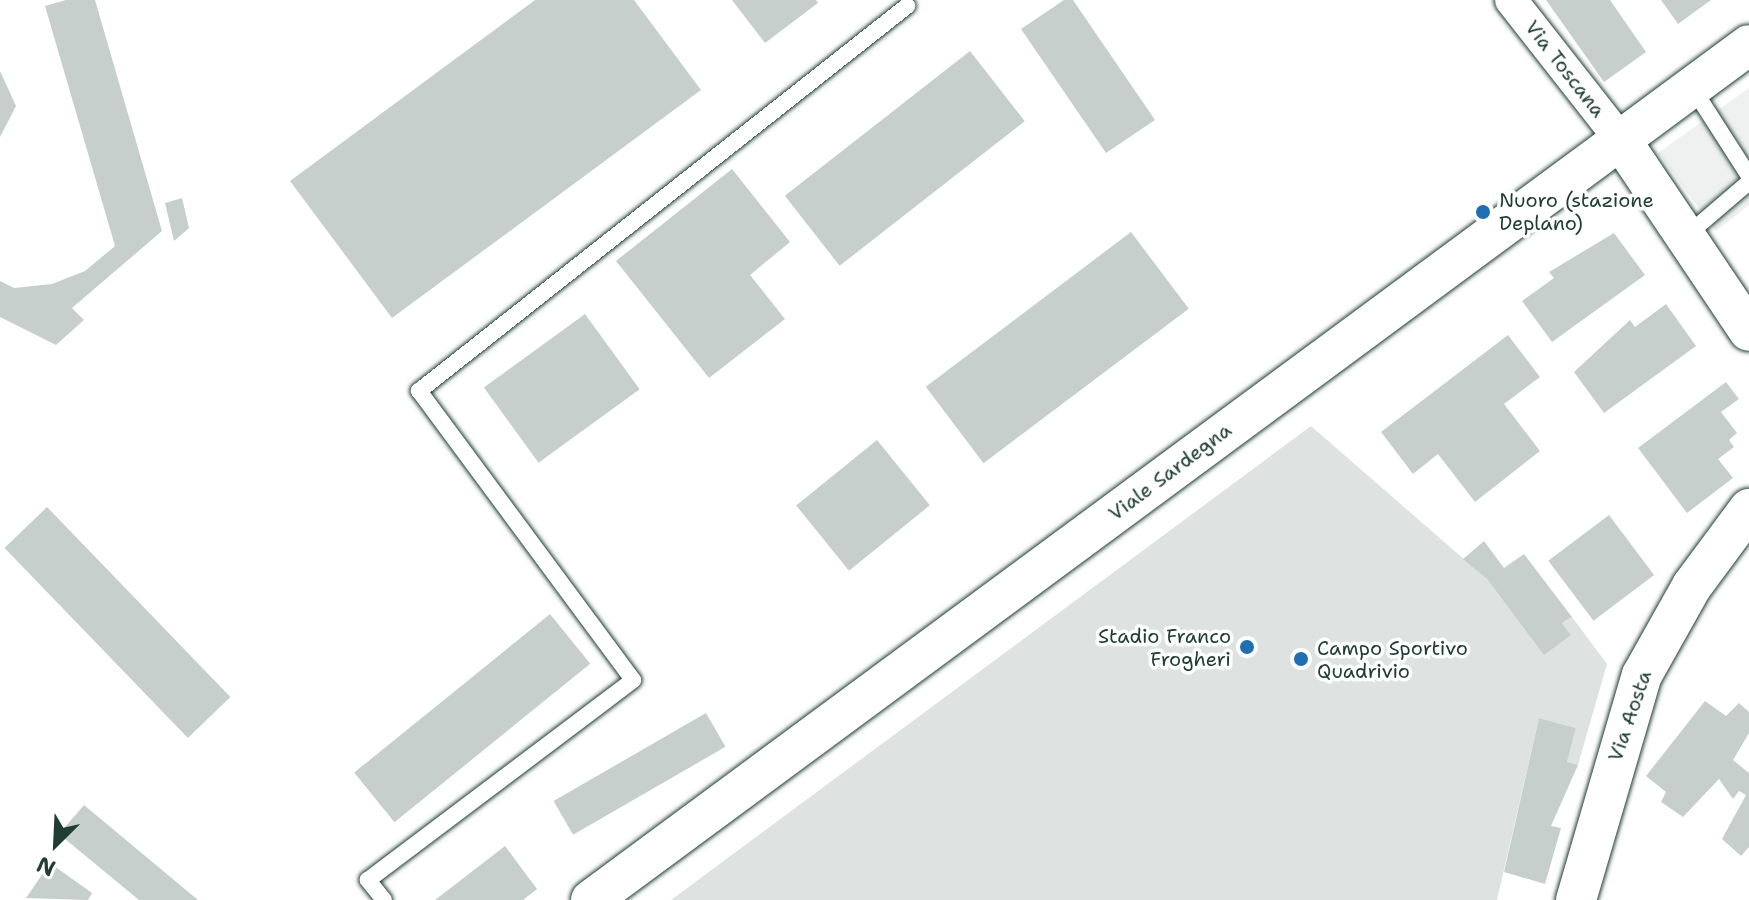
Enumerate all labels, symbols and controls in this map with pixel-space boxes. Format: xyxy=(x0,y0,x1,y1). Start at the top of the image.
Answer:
street label: Via Toscana xyxy=(1520,16,1610,122)
place label: Nuoro (stazione Deplano) xyxy=(1499,188,1654,235)
marker: Nuoro (stazione Deplano) xyxy=(1474,203,1492,221)
street label: Viale Sardegna xyxy=(1104,418,1236,526)
place label: Stadio Franco Frogheri xyxy=(1098,624,1231,671)
place label: Campo Sportivo Quadrivio xyxy=(1317,636,1468,683)
marker: Stadio Franco Frogheri xyxy=(1238,638,1256,656)
marker: Campo Sportivo Quadrivio xyxy=(1292,650,1310,668)
street label: Via Aosta xyxy=(1603,667,1657,765)
north arrow xyxy=(16,804,96,884)
text: N xyxy=(32,850,60,883)

